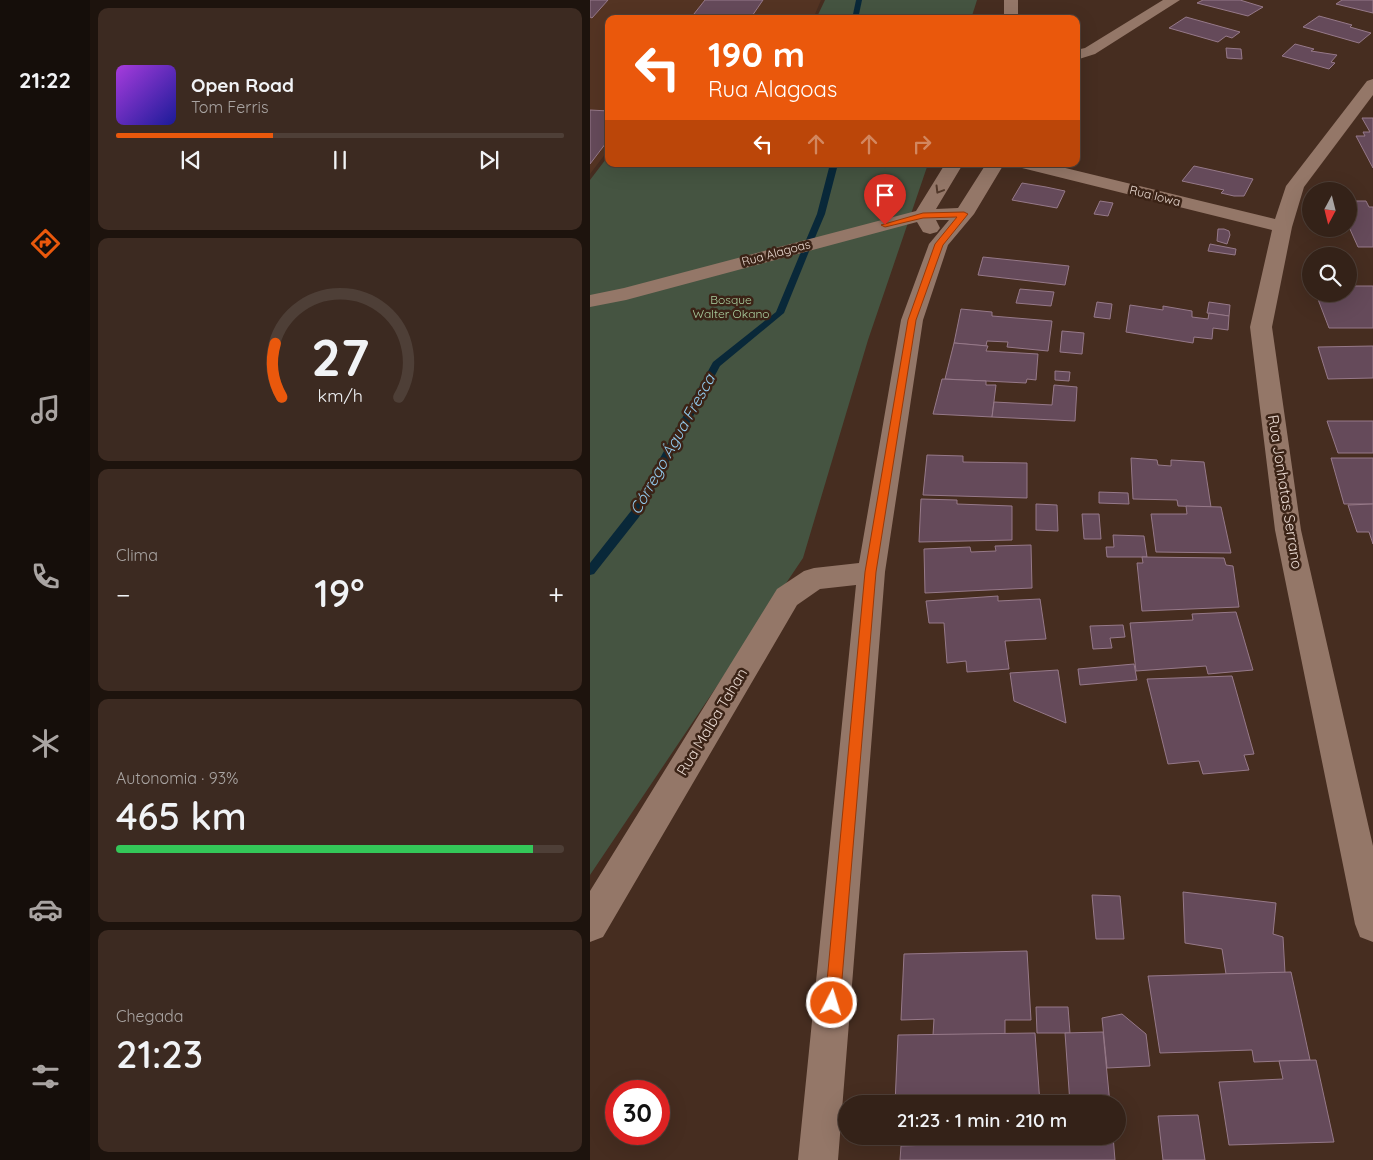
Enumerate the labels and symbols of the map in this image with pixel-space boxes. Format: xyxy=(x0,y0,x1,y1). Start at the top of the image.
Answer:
pin xyxy=(864,174,906,225)
street label: Rua Iowa xyxy=(1128,182,1182,209)
north arrow xyxy=(1302,182,1358,238)
one-way arrow xyxy=(935,184,945,193)
street label: Rua Alagoas xyxy=(740,236,812,269)
park label: Bosque Walter Okano xyxy=(692,292,770,321)
water label: Córrego Água Fresca xyxy=(625,369,720,518)
street label: Rua Jonhatas Serrano xyxy=(1264,413,1307,570)
street label: Rua Malba Tahan xyxy=(672,665,751,779)
position arrow xyxy=(805,976,857,1028)
speed limit sign: 30 xyxy=(605,1080,670,1145)

